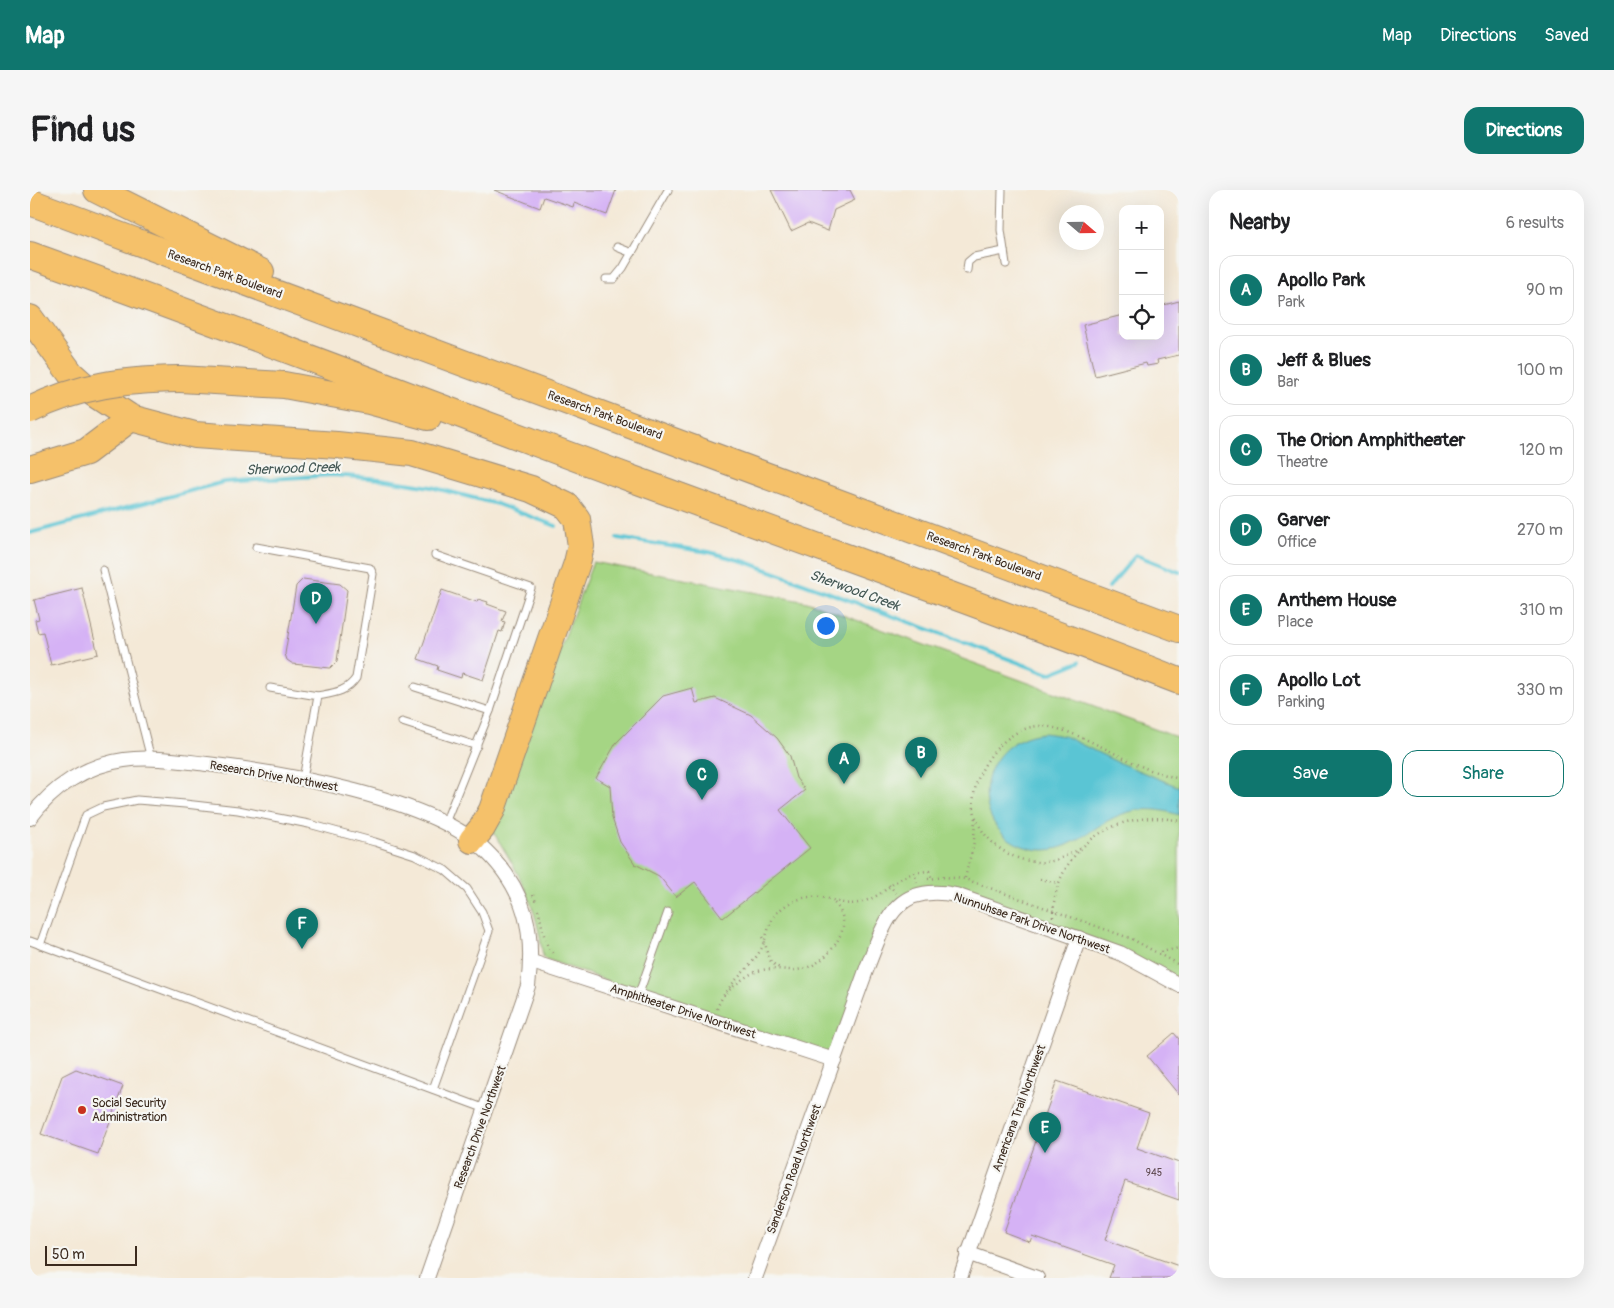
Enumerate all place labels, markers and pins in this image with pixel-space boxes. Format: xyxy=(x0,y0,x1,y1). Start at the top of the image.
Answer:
pin: D xyxy=(300,583,332,624)
pin: B xyxy=(905,737,937,778)
pin: A xyxy=(828,743,860,784)
pin: C xyxy=(686,759,718,800)
pin: F xyxy=(286,908,318,949)
place label: Social Security Administration xyxy=(92,1096,167,1125)
marker: Social Security Administration xyxy=(76,1104,88,1116)
pin: E xyxy=(1029,1112,1061,1153)

